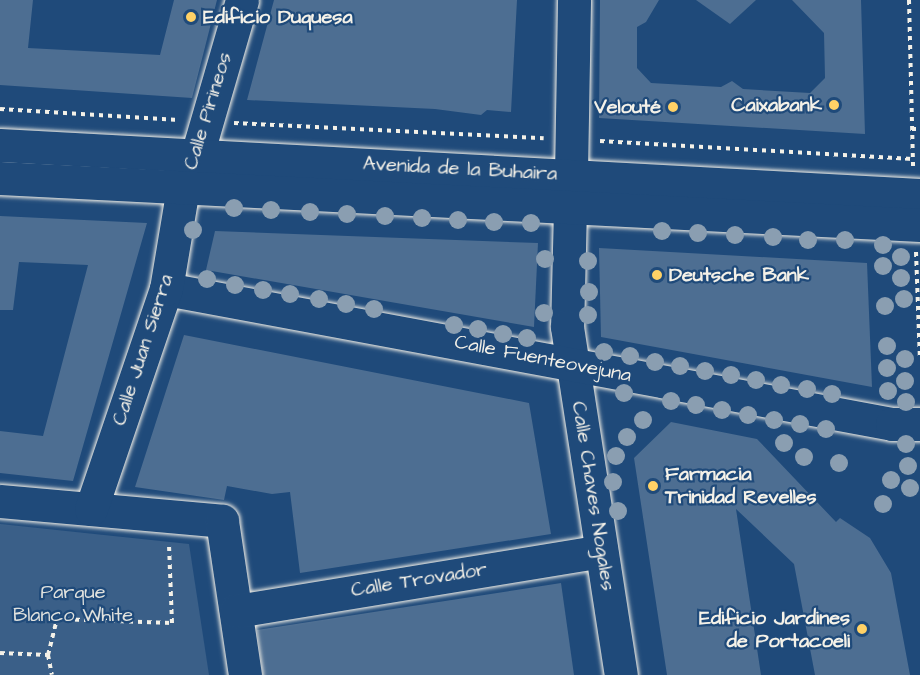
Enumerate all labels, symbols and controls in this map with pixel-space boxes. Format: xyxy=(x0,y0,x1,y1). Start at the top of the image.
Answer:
place label: Edificio Duquesa xyxy=(203,5,353,29)
marker: Edificio Duquesa xyxy=(184,10,198,24)
street label: Calle Pirineos xyxy=(179,49,237,173)
place label: Caixabank xyxy=(731,93,822,117)
place label: Velouté xyxy=(594,95,661,119)
marker: Caixabank xyxy=(827,98,841,112)
marker: Velouté xyxy=(666,100,680,114)
street label: Avenida de la Buhaira xyxy=(362,152,558,186)
place label: Deutsche Bank xyxy=(669,263,809,287)
marker: Deutsche Bank xyxy=(650,268,664,282)
street label: Calle Juan Sierra xyxy=(107,271,179,429)
street label: Calle Fuenteovejuna xyxy=(453,330,633,388)
street label: Calle Chaves Nogales xyxy=(566,400,620,592)
place label: Farmacia Trinidad Revelles xyxy=(665,462,817,509)
marker: Farmacia Trinidad Revelles xyxy=(646,479,660,493)
street label: Calle Trovador xyxy=(349,557,489,603)
park label: Parque Blanco White xyxy=(13,580,133,627)
place label: Edificio Jardines de Portacoeli xyxy=(699,606,850,653)
marker: Edificio Jardines de Portacoeli xyxy=(855,622,869,636)

